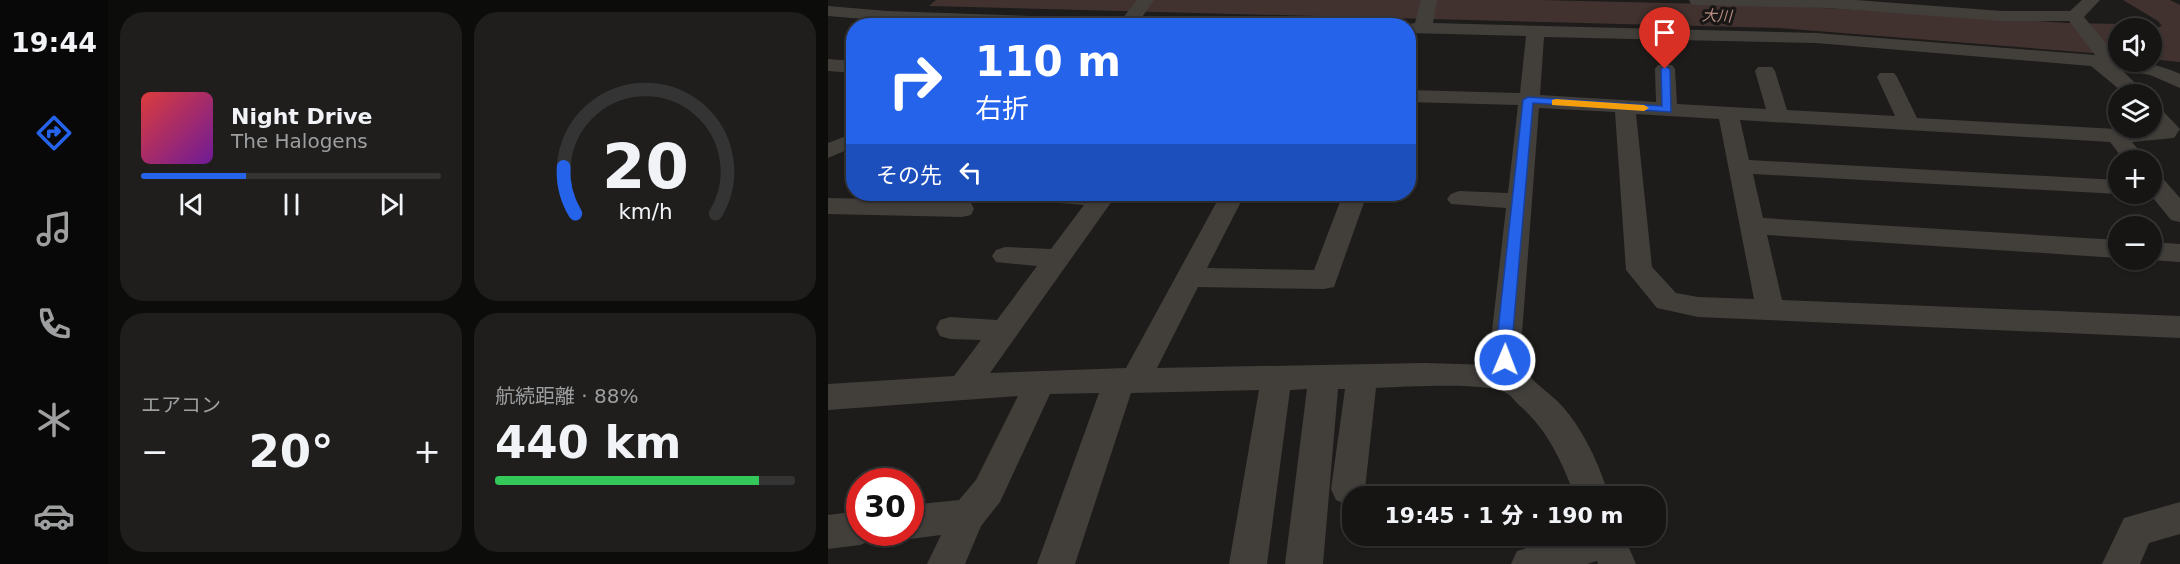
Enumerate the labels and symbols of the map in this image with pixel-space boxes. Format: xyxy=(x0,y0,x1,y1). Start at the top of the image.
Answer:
water label: 大川 xyxy=(1702,6,1734,26)
pin xyxy=(1639,7,1690,69)
position arrow xyxy=(1473,328,1537,392)
speed limit sign: 30 xyxy=(846,468,924,546)

